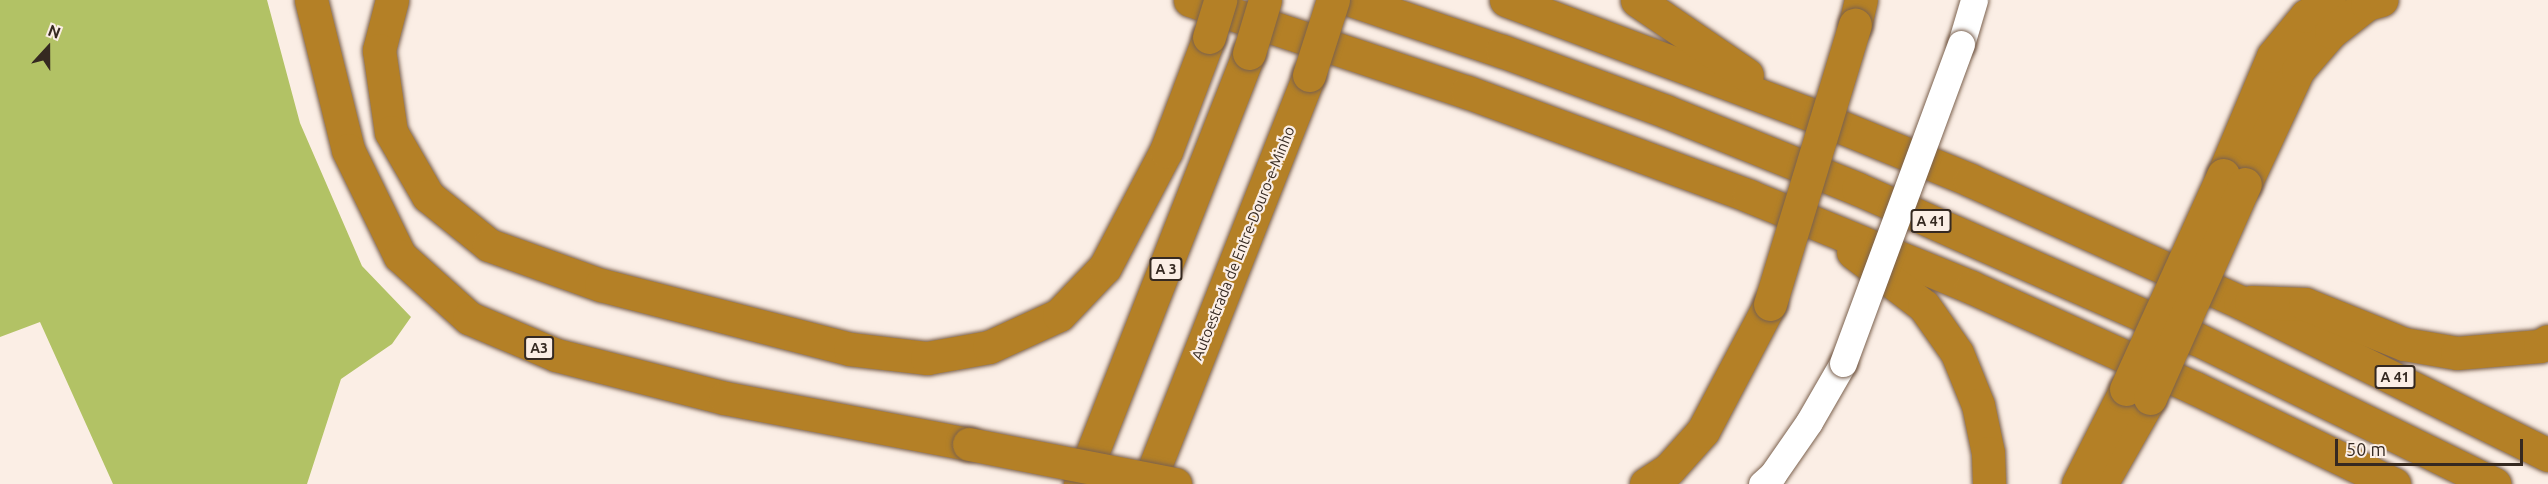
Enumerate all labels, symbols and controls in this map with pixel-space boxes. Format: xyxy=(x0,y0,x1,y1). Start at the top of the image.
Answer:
north arrow xyxy=(18,18,78,78)
text: N xyxy=(46,21,63,42)
street label: Autoestrada de Entre-Douro-e-Minho xyxy=(1188,123,1298,363)
road number: A 41 xyxy=(1910,210,1952,232)
road number: A 3 xyxy=(1148,258,1184,280)
road number: A3 xyxy=(524,337,554,359)
road number: A 41 xyxy=(2374,366,2416,388)
scale bar xyxy=(2338,427,2526,465)
text: 50 m xyxy=(2346,439,2386,459)

